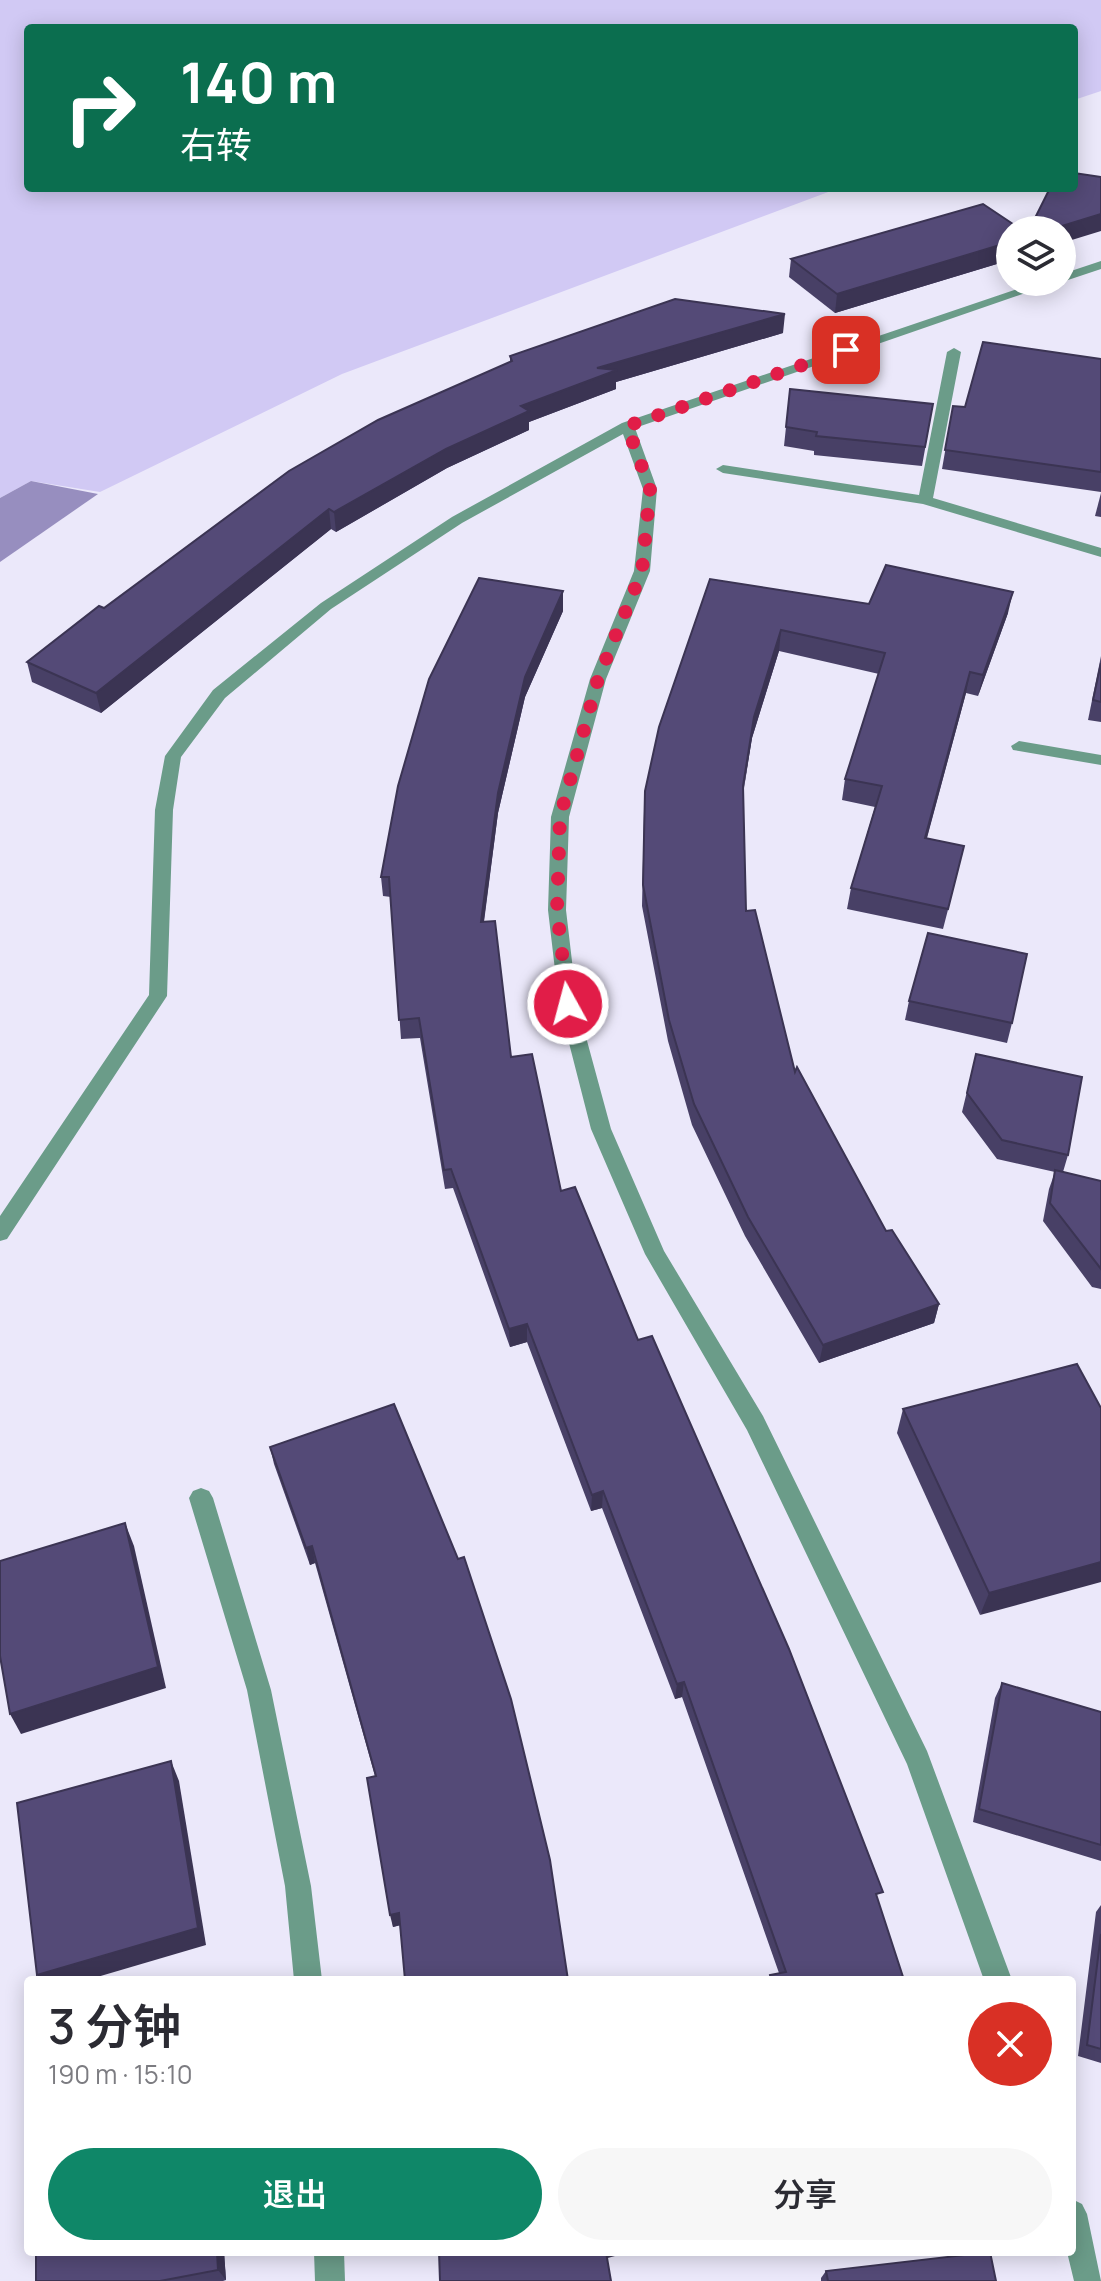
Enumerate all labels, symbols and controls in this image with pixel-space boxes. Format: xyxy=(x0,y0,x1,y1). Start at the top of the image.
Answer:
text: 140 m xyxy=(180,43,337,120)
icon: right xyxy=(48,56,152,160)
text: 右转 xyxy=(180,120,252,169)
map controls xyxy=(996,216,1076,296)
button: layers xyxy=(996,216,1076,296)
pin xyxy=(812,316,880,384)
icon: arrive xyxy=(824,328,868,372)
position arrow xyxy=(526,962,610,1046)
text: 3 分钟 xyxy=(48,1993,181,2058)
button: close xyxy=(968,2002,1052,2086)
text: 190 m · 15:10 xyxy=(48,2056,193,2092)
button: 退出 xyxy=(48,2148,542,2240)
button: 分享 xyxy=(558,2148,1052,2240)

